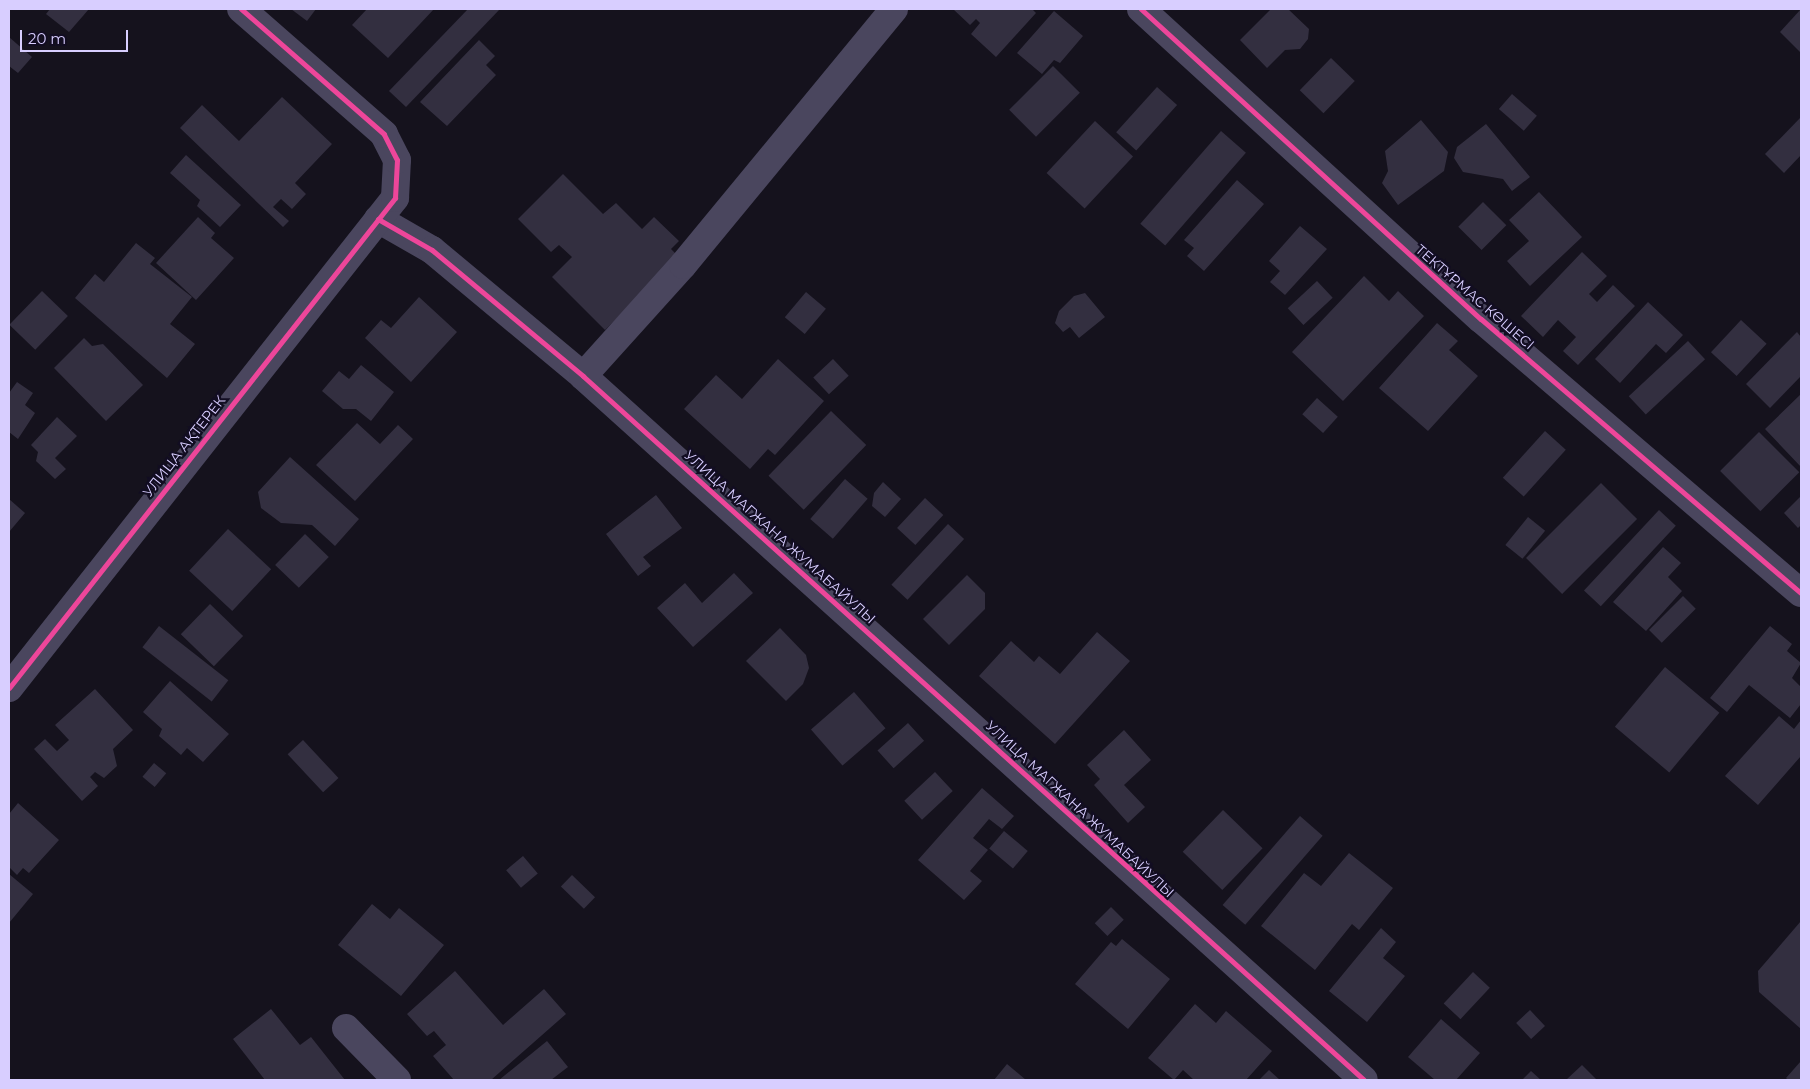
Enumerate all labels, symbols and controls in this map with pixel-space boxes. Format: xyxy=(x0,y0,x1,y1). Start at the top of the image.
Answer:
scale bar xyxy=(22,20,130,52)
text: 20 m xyxy=(28,29,66,48)
street label: ТЕКТҰРМАС КӨШЕСІ xyxy=(1412,241,1538,353)
street label: УЛИЦА АҚТЕРЕК xyxy=(139,392,229,500)
street label: УЛИЦА МАГЖАНА ЖУМАБАЙУЛЫ xyxy=(681,447,879,627)
street label: УЛИЦА МАГЖАНА ЖУМАБАЙУЛЫ xyxy=(982,717,1178,901)

